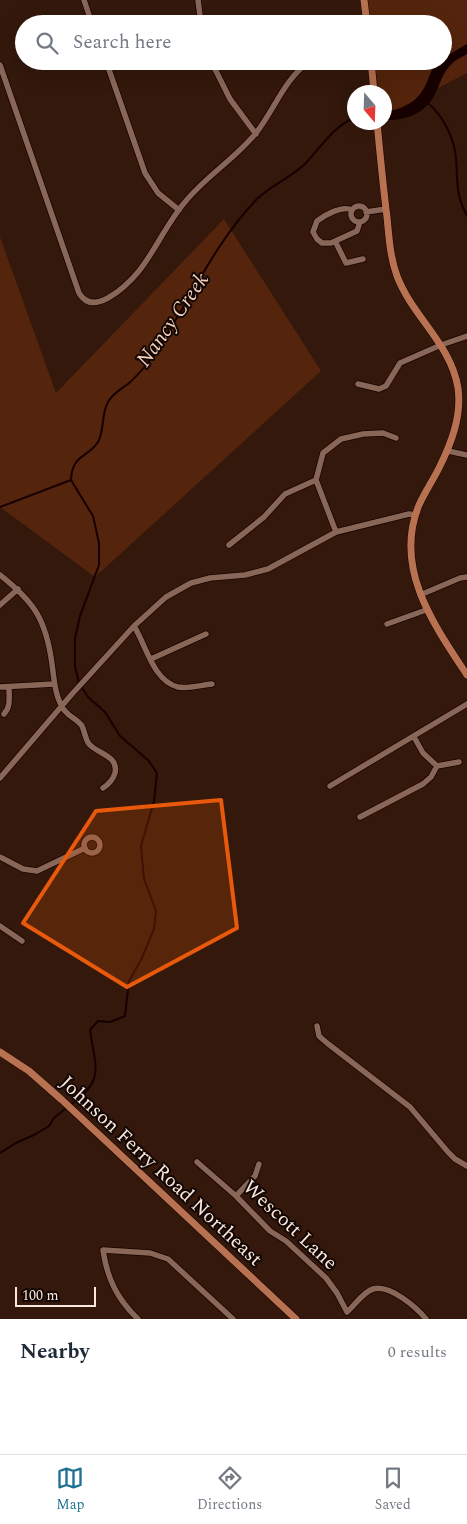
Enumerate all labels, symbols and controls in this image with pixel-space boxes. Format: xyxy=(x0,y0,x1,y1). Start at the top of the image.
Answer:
search box xyxy=(15,15,452,70)
text: Search here xyxy=(73,28,172,57)
icon: search xyxy=(33,29,61,57)
north arrow xyxy=(347,85,392,130)
water label: Nancy Creek xyxy=(129,266,218,374)
street label: Johnson Ferry Road Northeast xyxy=(53,1069,269,1273)
street label: Wescott Lane xyxy=(236,1173,344,1277)
scale bar xyxy=(15,1284,96,1307)
text: 100 m xyxy=(22,1285,59,1306)
text: Nearby xyxy=(20,1336,90,1368)
text: 0 results xyxy=(388,1340,447,1364)
tab: Map xyxy=(56,1464,84,1515)
tab: Directions xyxy=(197,1464,262,1515)
tab: Saved xyxy=(375,1464,411,1515)

